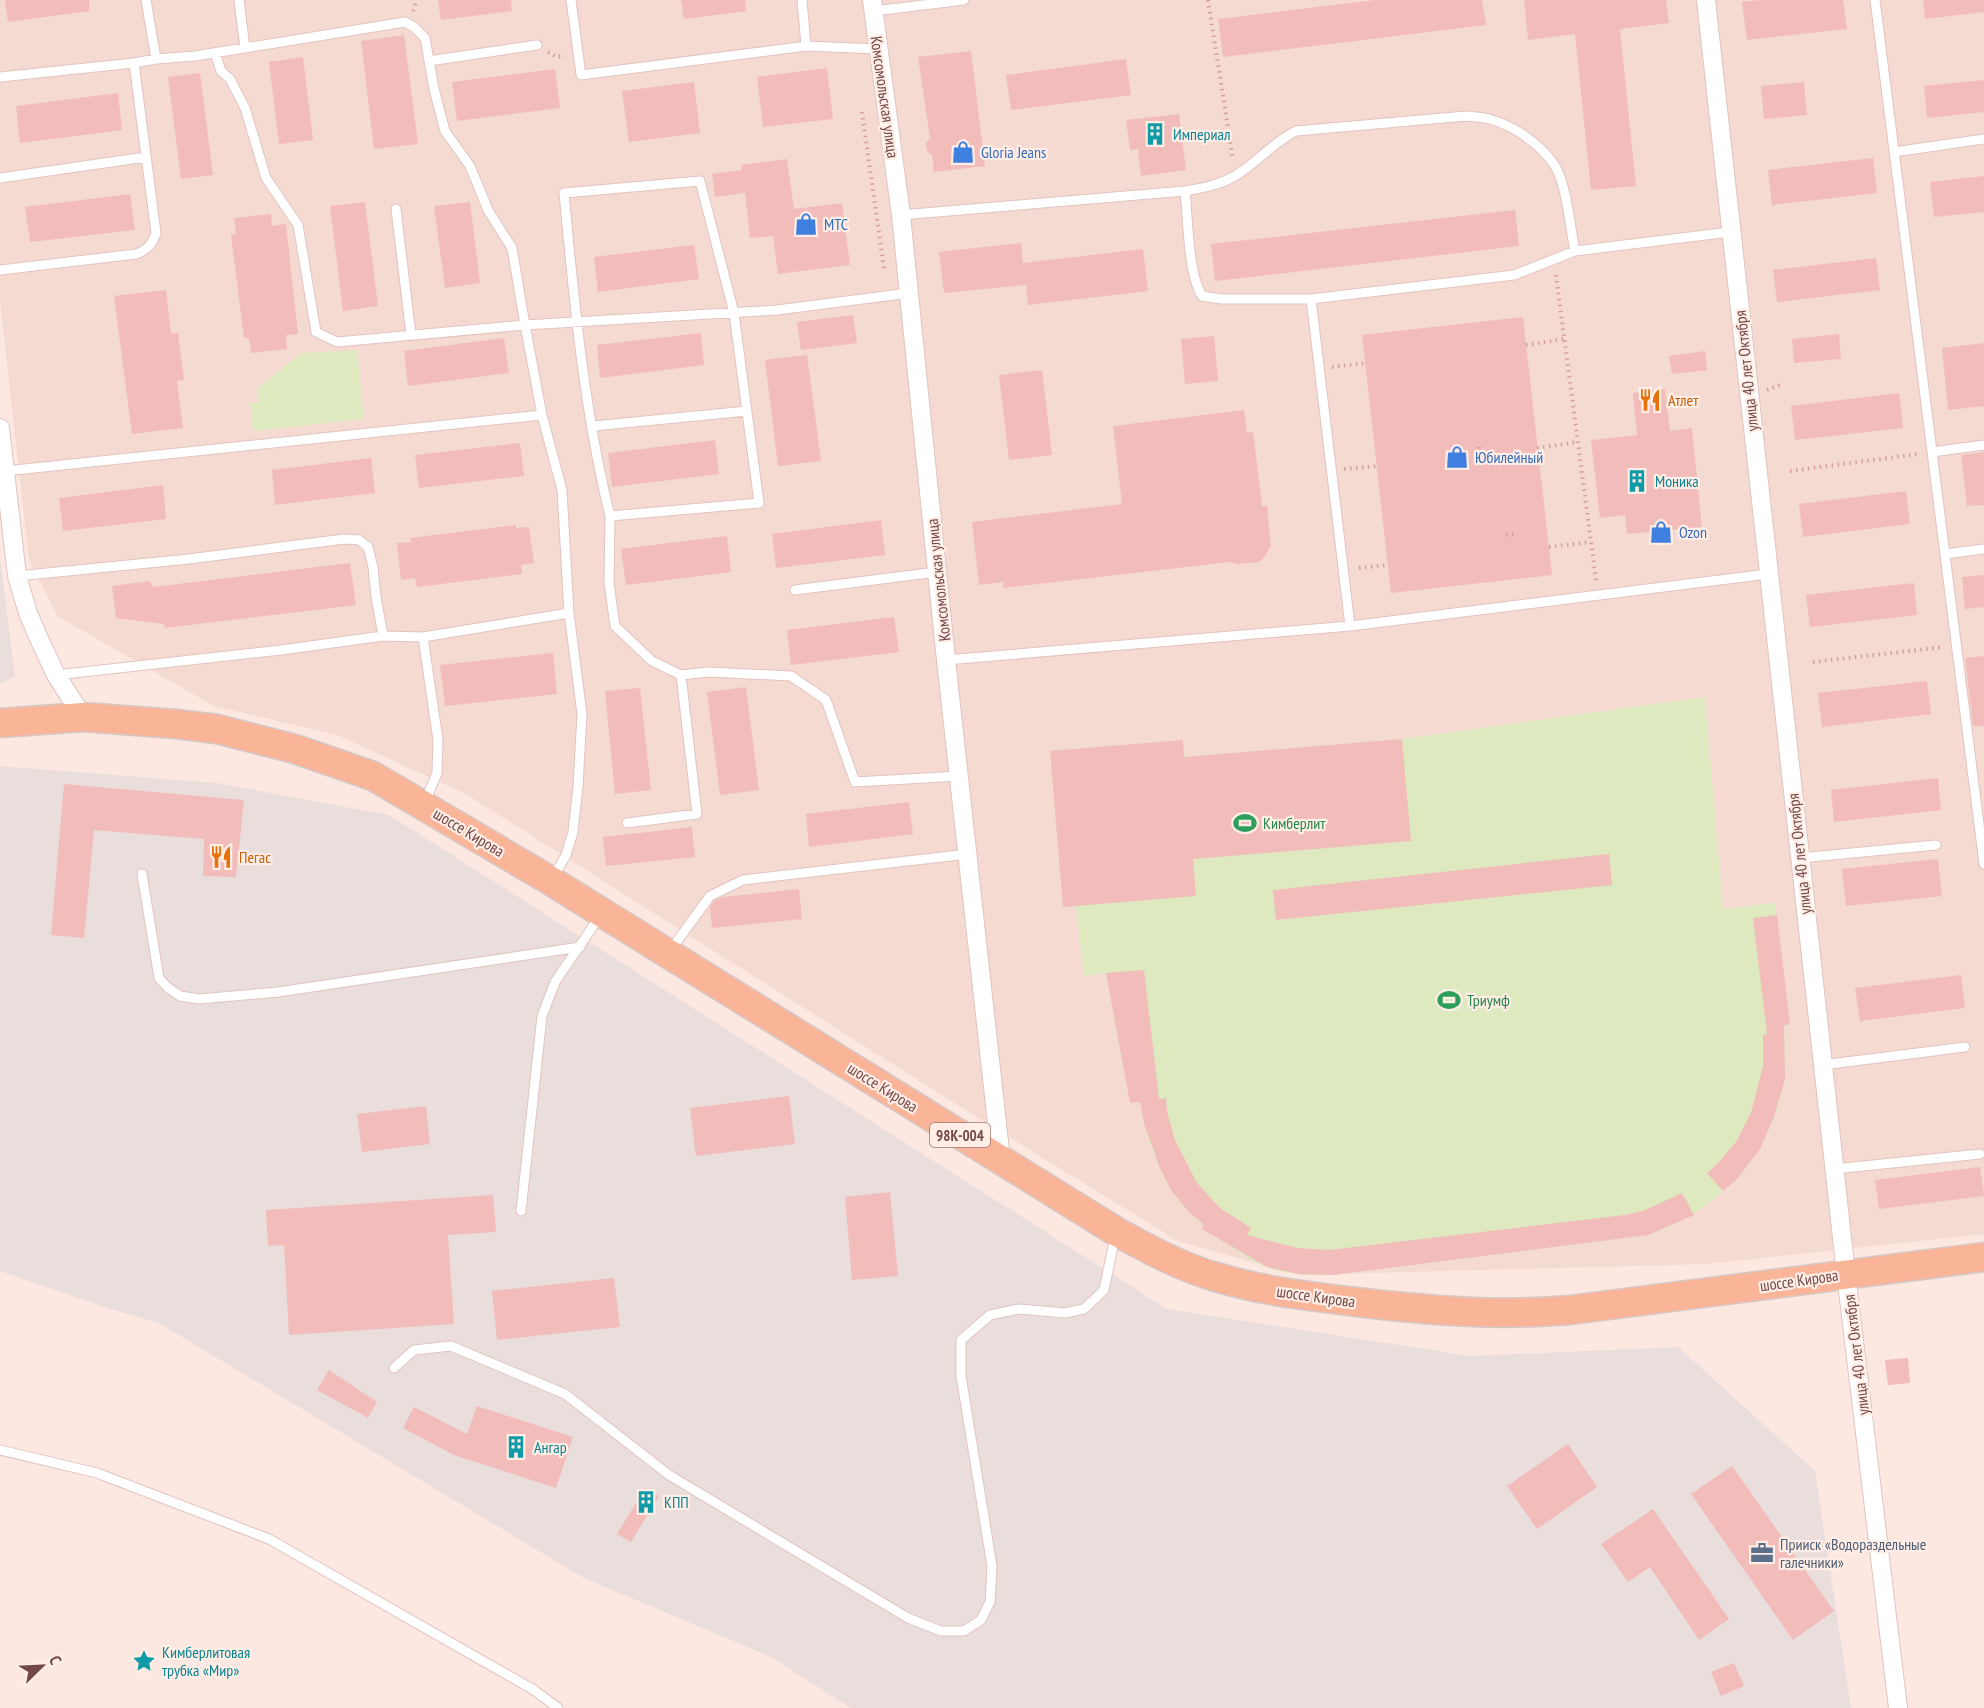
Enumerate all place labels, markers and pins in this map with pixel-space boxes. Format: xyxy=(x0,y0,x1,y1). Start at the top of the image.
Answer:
building icon: Империал xyxy=(1142,121,1168,147)
place label: Империал xyxy=(1173,124,1230,144)
shop icon: Gloria Jeans xyxy=(950,139,976,165)
place label: Gloria Jeans xyxy=(981,142,1046,162)
shop icon: МТС xyxy=(793,211,819,237)
place label: МТС xyxy=(824,214,848,234)
restaurant icon: Атлет xyxy=(1637,387,1663,413)
place label: Атлет xyxy=(1668,390,1699,410)
shop icon: Юбилейный xyxy=(1444,444,1470,470)
place label: Юбилейный xyxy=(1475,447,1543,467)
building icon: Моника xyxy=(1624,468,1650,494)
place label: Моника xyxy=(1655,471,1699,491)
shop icon: Ozon xyxy=(1648,519,1674,545)
place label: Ozon xyxy=(1679,522,1707,542)
sports icon: Кимберлит xyxy=(1232,810,1258,836)
place label: Кимберлит xyxy=(1263,813,1326,833)
restaurant icon: Пегас xyxy=(208,844,234,870)
place label: Пегас xyxy=(239,847,271,867)
sports icon: Триумф xyxy=(1436,987,1462,1013)
place label: Триумф xyxy=(1467,990,1510,1010)
building icon: Ангар xyxy=(503,1434,529,1460)
place label: Ангар xyxy=(534,1437,567,1457)
building icon: КПП xyxy=(633,1489,659,1515)
place label: КПП xyxy=(664,1492,689,1512)
place label: Прииск «Водораздельные галечники» xyxy=(1780,1534,1926,1572)
office icon: Прииск «Водораздельные галечники» xyxy=(1749,1540,1775,1566)
place label: Кимберлитовая трубка «Мир» xyxy=(162,1642,250,1680)
place icon: Кимберлитовая трубка «Мир» xyxy=(131,1648,157,1674)

